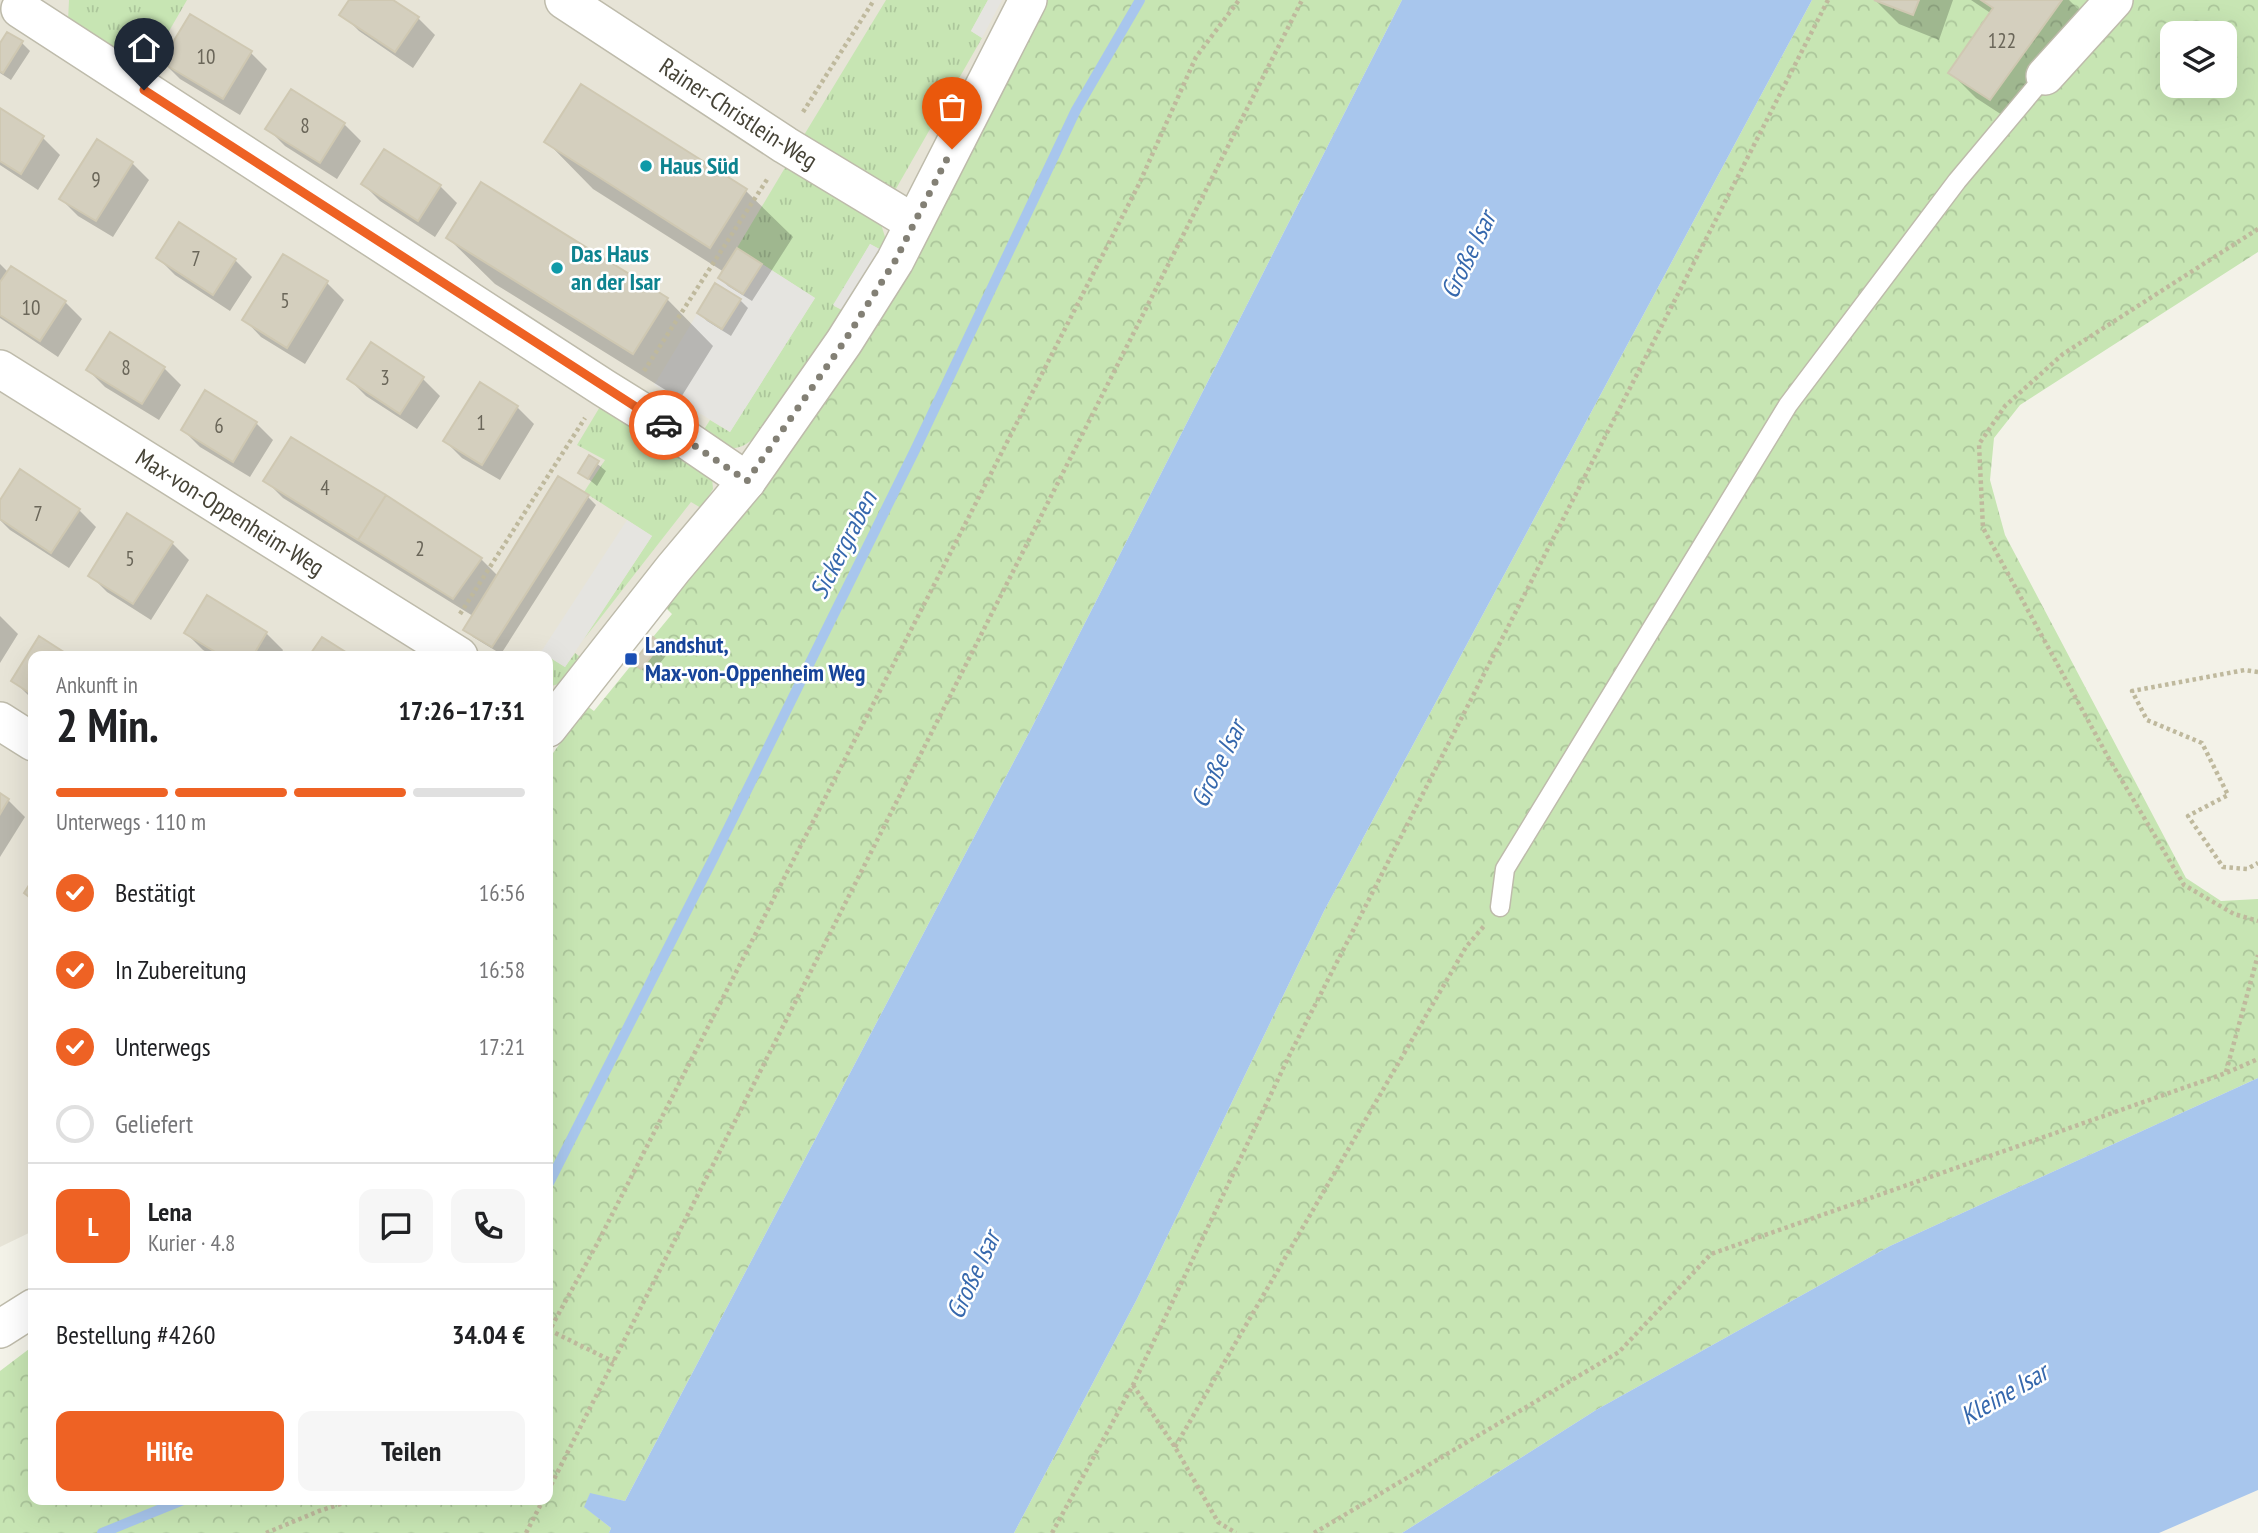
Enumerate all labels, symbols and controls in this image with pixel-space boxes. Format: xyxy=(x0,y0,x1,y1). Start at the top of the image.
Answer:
pin xyxy=(114,18,174,90)
map controls xyxy=(2160,21,2237,98)
button: layers xyxy=(2160,21,2237,98)
house number: 122 xyxy=(1988,27,2016,54)
icon: home xyxy=(125,29,163,67)
house number: 10 xyxy=(197,43,215,70)
street label: Rainer-Christlein-Weg xyxy=(654,51,823,176)
pin xyxy=(922,77,982,149)
icon: bag xyxy=(933,88,971,126)
house number: 8 xyxy=(300,112,310,139)
place label: Haus Süd xyxy=(660,150,739,181)
marker: Haus Süd xyxy=(638,158,654,174)
house number: 9 xyxy=(91,166,101,193)
water label: Große Isar xyxy=(1432,203,1504,304)
place label: Das Haus an der Isar xyxy=(571,238,662,297)
house number: 7 xyxy=(191,245,201,272)
marker: Das Haus an der Isar xyxy=(549,260,565,276)
house number: 5 xyxy=(280,287,290,314)
house number: 10 xyxy=(22,294,40,321)
house number: 8 xyxy=(121,354,131,381)
house number: 3 xyxy=(380,364,390,391)
courier xyxy=(629,390,699,460)
icon: car xyxy=(645,406,683,444)
house number: 1 xyxy=(476,409,486,436)
house number: 6 xyxy=(214,412,224,439)
street label: Max-von-Oppenheim-Weg xyxy=(130,442,330,583)
house number: 4 xyxy=(320,474,330,501)
water label: Sickergraben xyxy=(802,484,884,604)
house number: 7 xyxy=(33,500,43,527)
house number: 2 xyxy=(415,535,425,562)
house number: 5 xyxy=(125,545,135,572)
place label: Landshut, Max-von-Oppenheim Weg xyxy=(645,629,865,688)
marker: Landshut, Max-von-Oppenheim Weg xyxy=(623,651,639,667)
text: Ankunft in xyxy=(56,670,138,699)
text: 17:26–17:31 xyxy=(398,694,525,727)
text: 2 Min. xyxy=(56,695,159,755)
water label: Große Isar xyxy=(1182,712,1254,813)
text: Unterwegs · 110 m xyxy=(56,807,206,836)
icon: check xyxy=(56,874,94,912)
text: Bestätigt xyxy=(115,876,196,909)
text: 16:56 xyxy=(479,878,525,907)
icon: check xyxy=(56,951,94,989)
text: In Zubereitung xyxy=(115,953,246,986)
text: 16:58 xyxy=(479,955,525,984)
icon: check xyxy=(56,1028,94,1066)
text: Unterwegs xyxy=(115,1030,210,1063)
text: 17:21 xyxy=(479,1032,525,1061)
text: Geliefert xyxy=(115,1107,193,1140)
button: chat xyxy=(359,1189,433,1263)
button: phone xyxy=(451,1189,525,1263)
text: Lena xyxy=(148,1195,192,1228)
text: L xyxy=(87,1210,99,1243)
water label: Große Isar xyxy=(938,1222,1009,1324)
text: Kurier · 4.8 xyxy=(148,1228,235,1257)
text: Bestellung #4260 xyxy=(56,1318,216,1351)
text: 34.04 € xyxy=(452,1318,525,1351)
water label: Kleine Isar xyxy=(1954,1354,2057,1432)
button: Hilfe xyxy=(56,1411,284,1491)
button: Teilen xyxy=(298,1411,525,1491)

